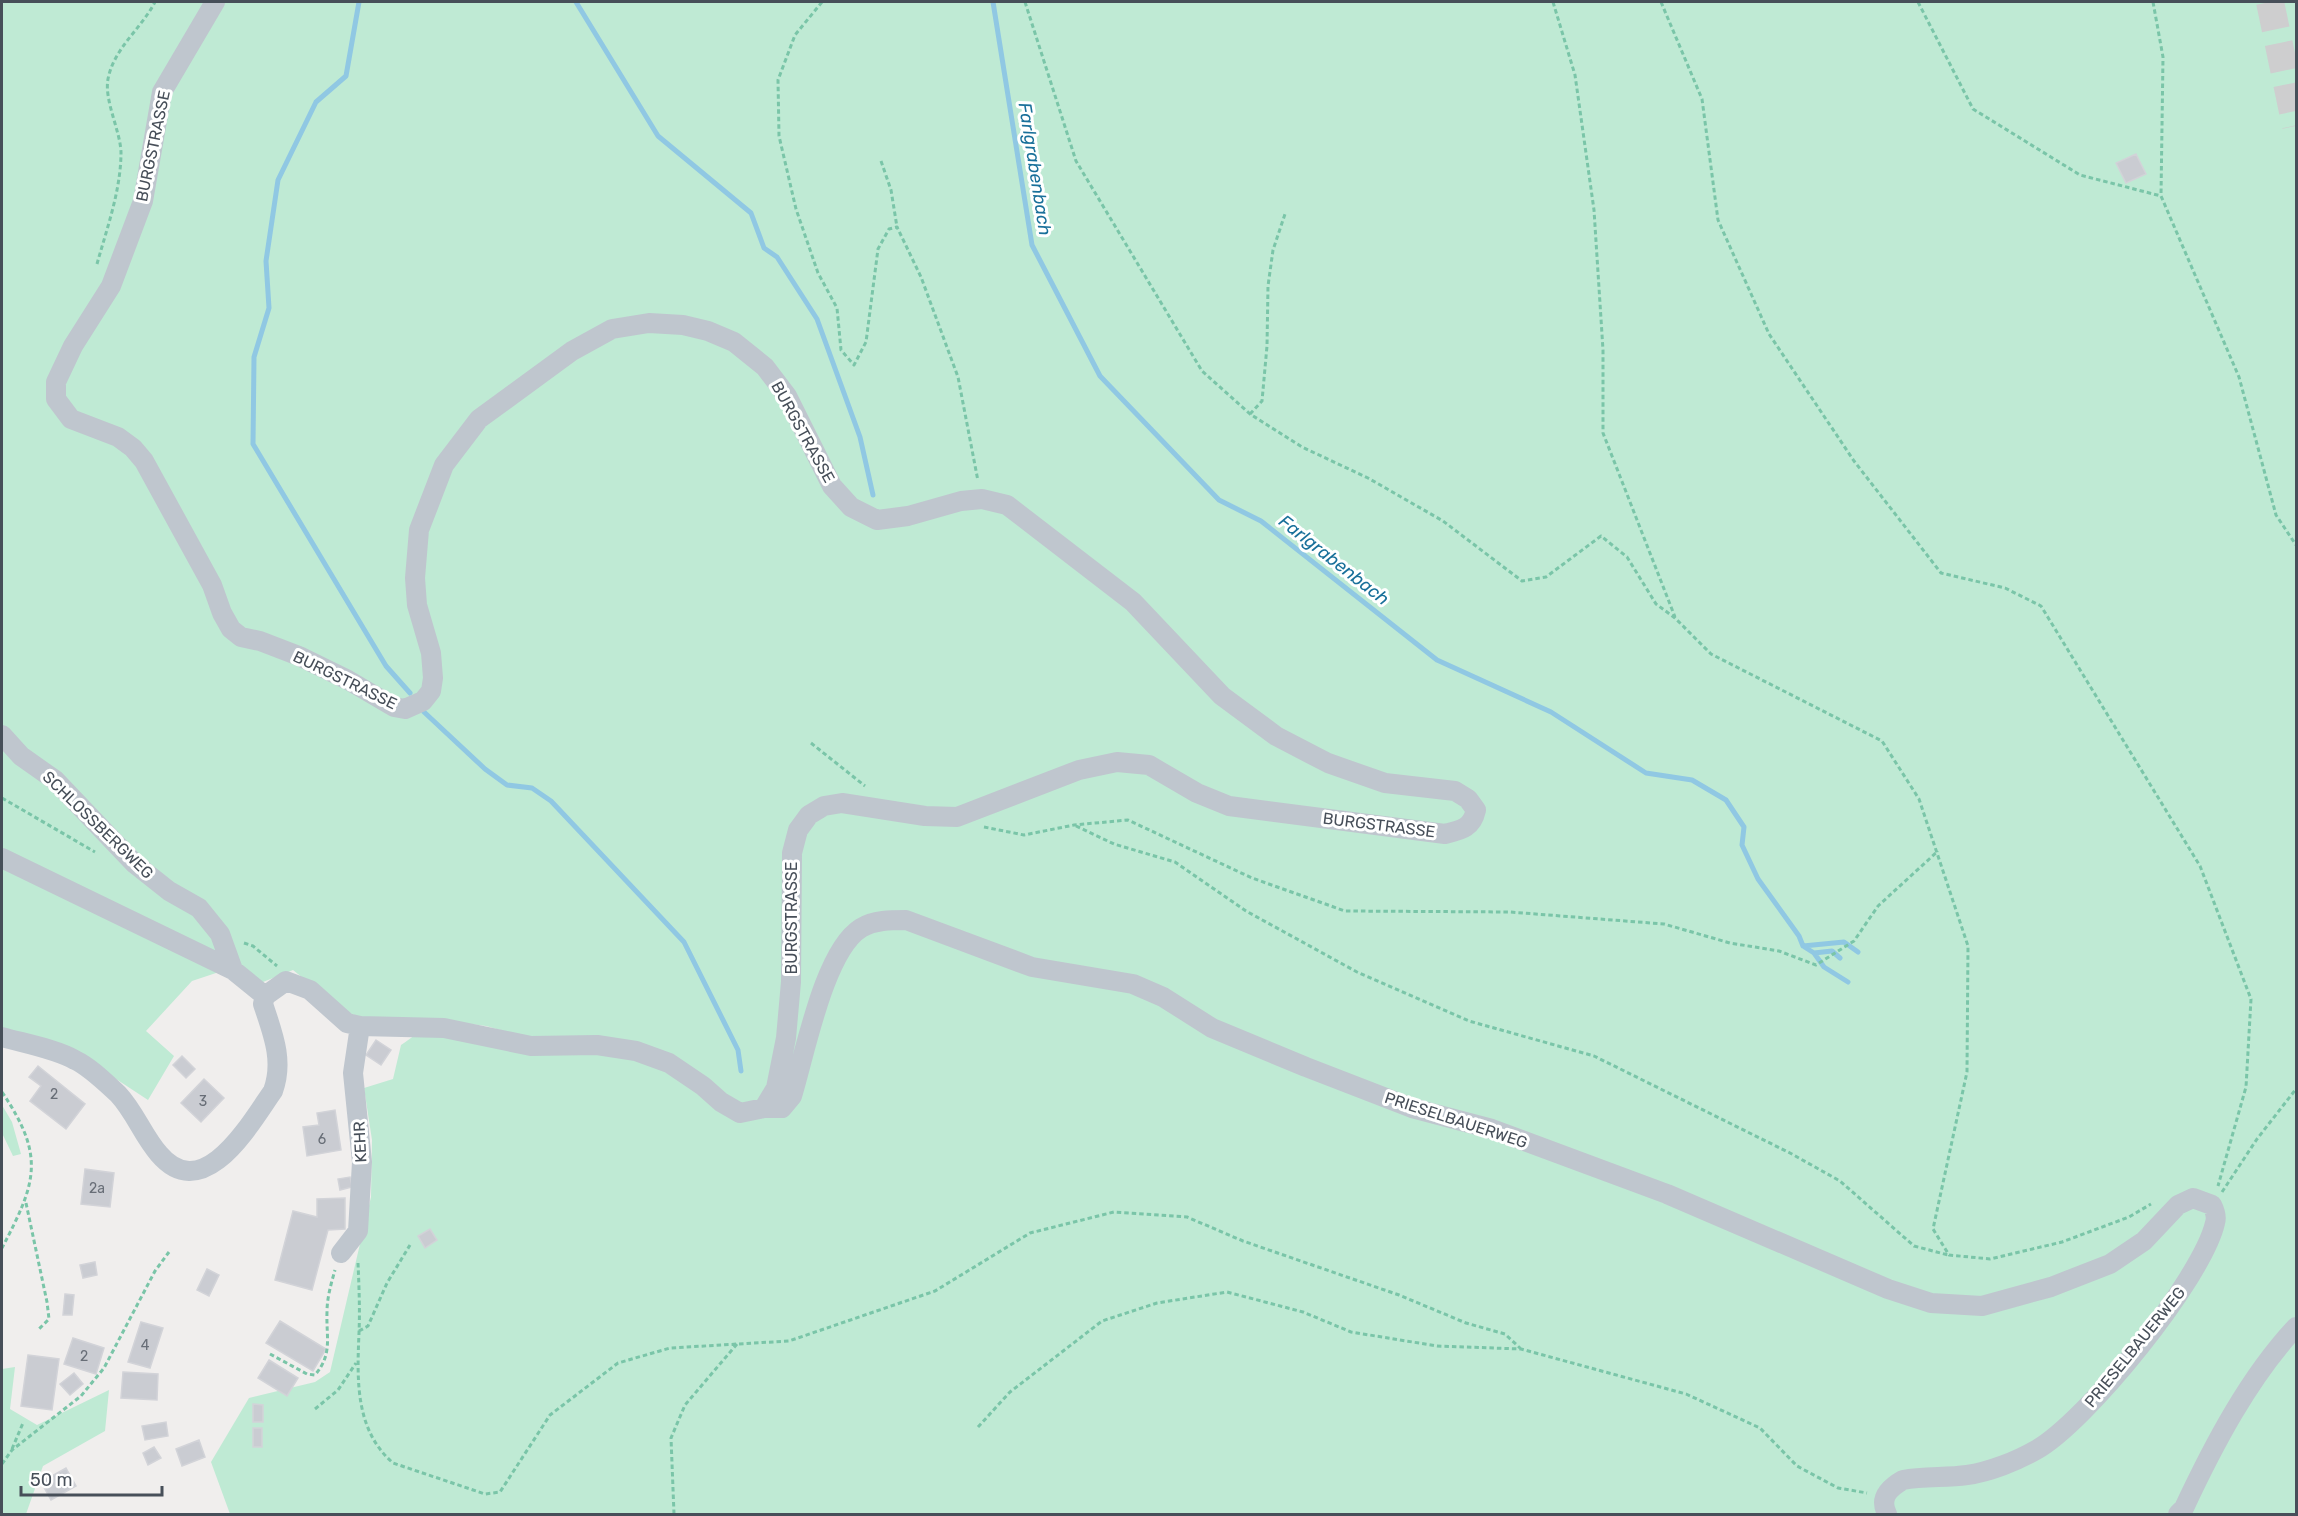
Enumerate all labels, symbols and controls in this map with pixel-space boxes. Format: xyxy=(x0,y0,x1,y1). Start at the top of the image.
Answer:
street label: BURGSTRASSE xyxy=(132,89,174,203)
water label: Farlgrabenbach xyxy=(1014,101,1056,237)
street label: BURGSTRASSE xyxy=(767,378,839,486)
water label: Farlgrabenbach xyxy=(1274,510,1394,610)
street label: BURGSTRASSE xyxy=(290,647,400,713)
street label: SCHLOSSBERGWEG xyxy=(39,767,157,883)
street label: BURGSTRASSE xyxy=(1322,809,1436,841)
street label: BURGSTRASSE xyxy=(782,862,801,975)
house number: 2 xyxy=(50,1086,58,1103)
street label: PRIESELBAUERWEG xyxy=(1382,1088,1530,1152)
house number: 3 xyxy=(199,1093,207,1110)
street label: KEHR xyxy=(349,1121,371,1163)
house number: 6 xyxy=(318,1131,326,1148)
house number: 2a xyxy=(89,1180,105,1197)
street label: PRIESELBAUERWEG xyxy=(2081,1283,2189,1411)
house number: 4 xyxy=(141,1337,150,1354)
house number: 2 xyxy=(80,1348,88,1365)
scale bar xyxy=(21,1459,162,1497)
text: 50 m xyxy=(30,1469,73,1491)

